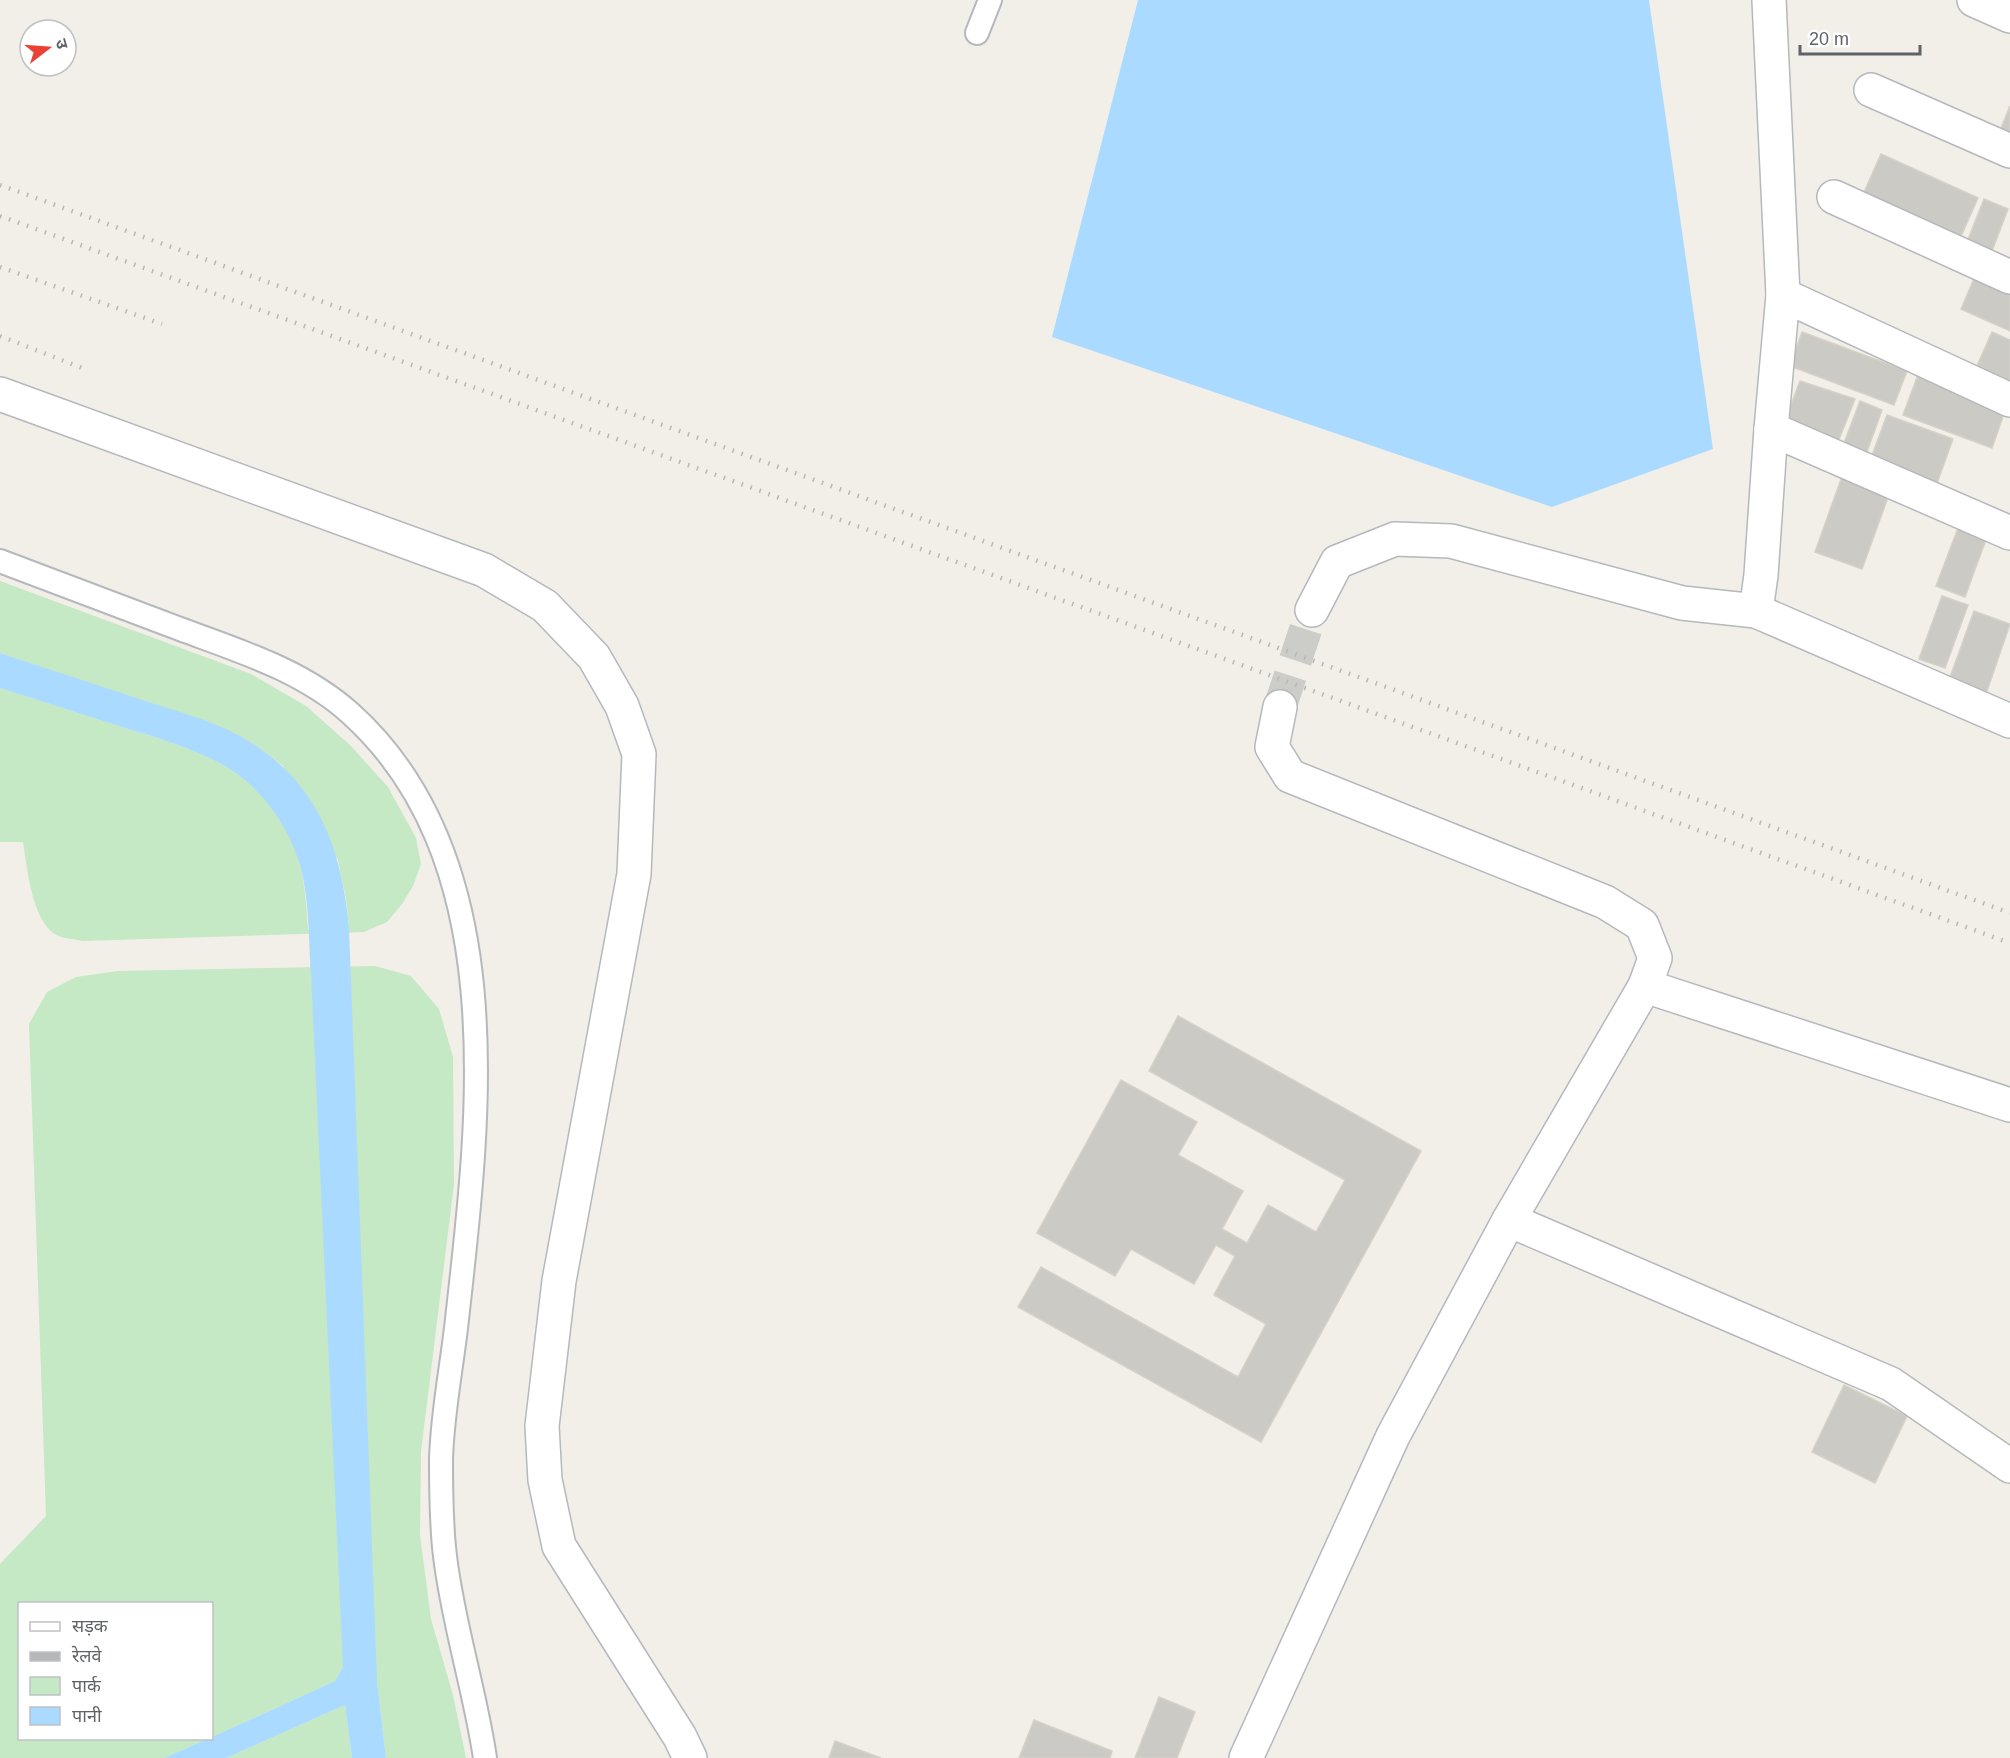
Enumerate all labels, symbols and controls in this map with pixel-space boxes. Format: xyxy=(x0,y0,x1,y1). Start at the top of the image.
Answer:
north arrow xyxy=(18,18,78,78)
scale bar xyxy=(1800,18,1920,56)
text: 20 m xyxy=(1809,29,1849,49)
text: उ xyxy=(52,37,72,51)
legend xyxy=(18,1602,213,1740)
text: सड़क xyxy=(72,1616,109,1636)
text: रेलवे xyxy=(71,1645,103,1666)
text: पार्क xyxy=(72,1675,102,1696)
text: पानी xyxy=(72,1706,102,1726)

